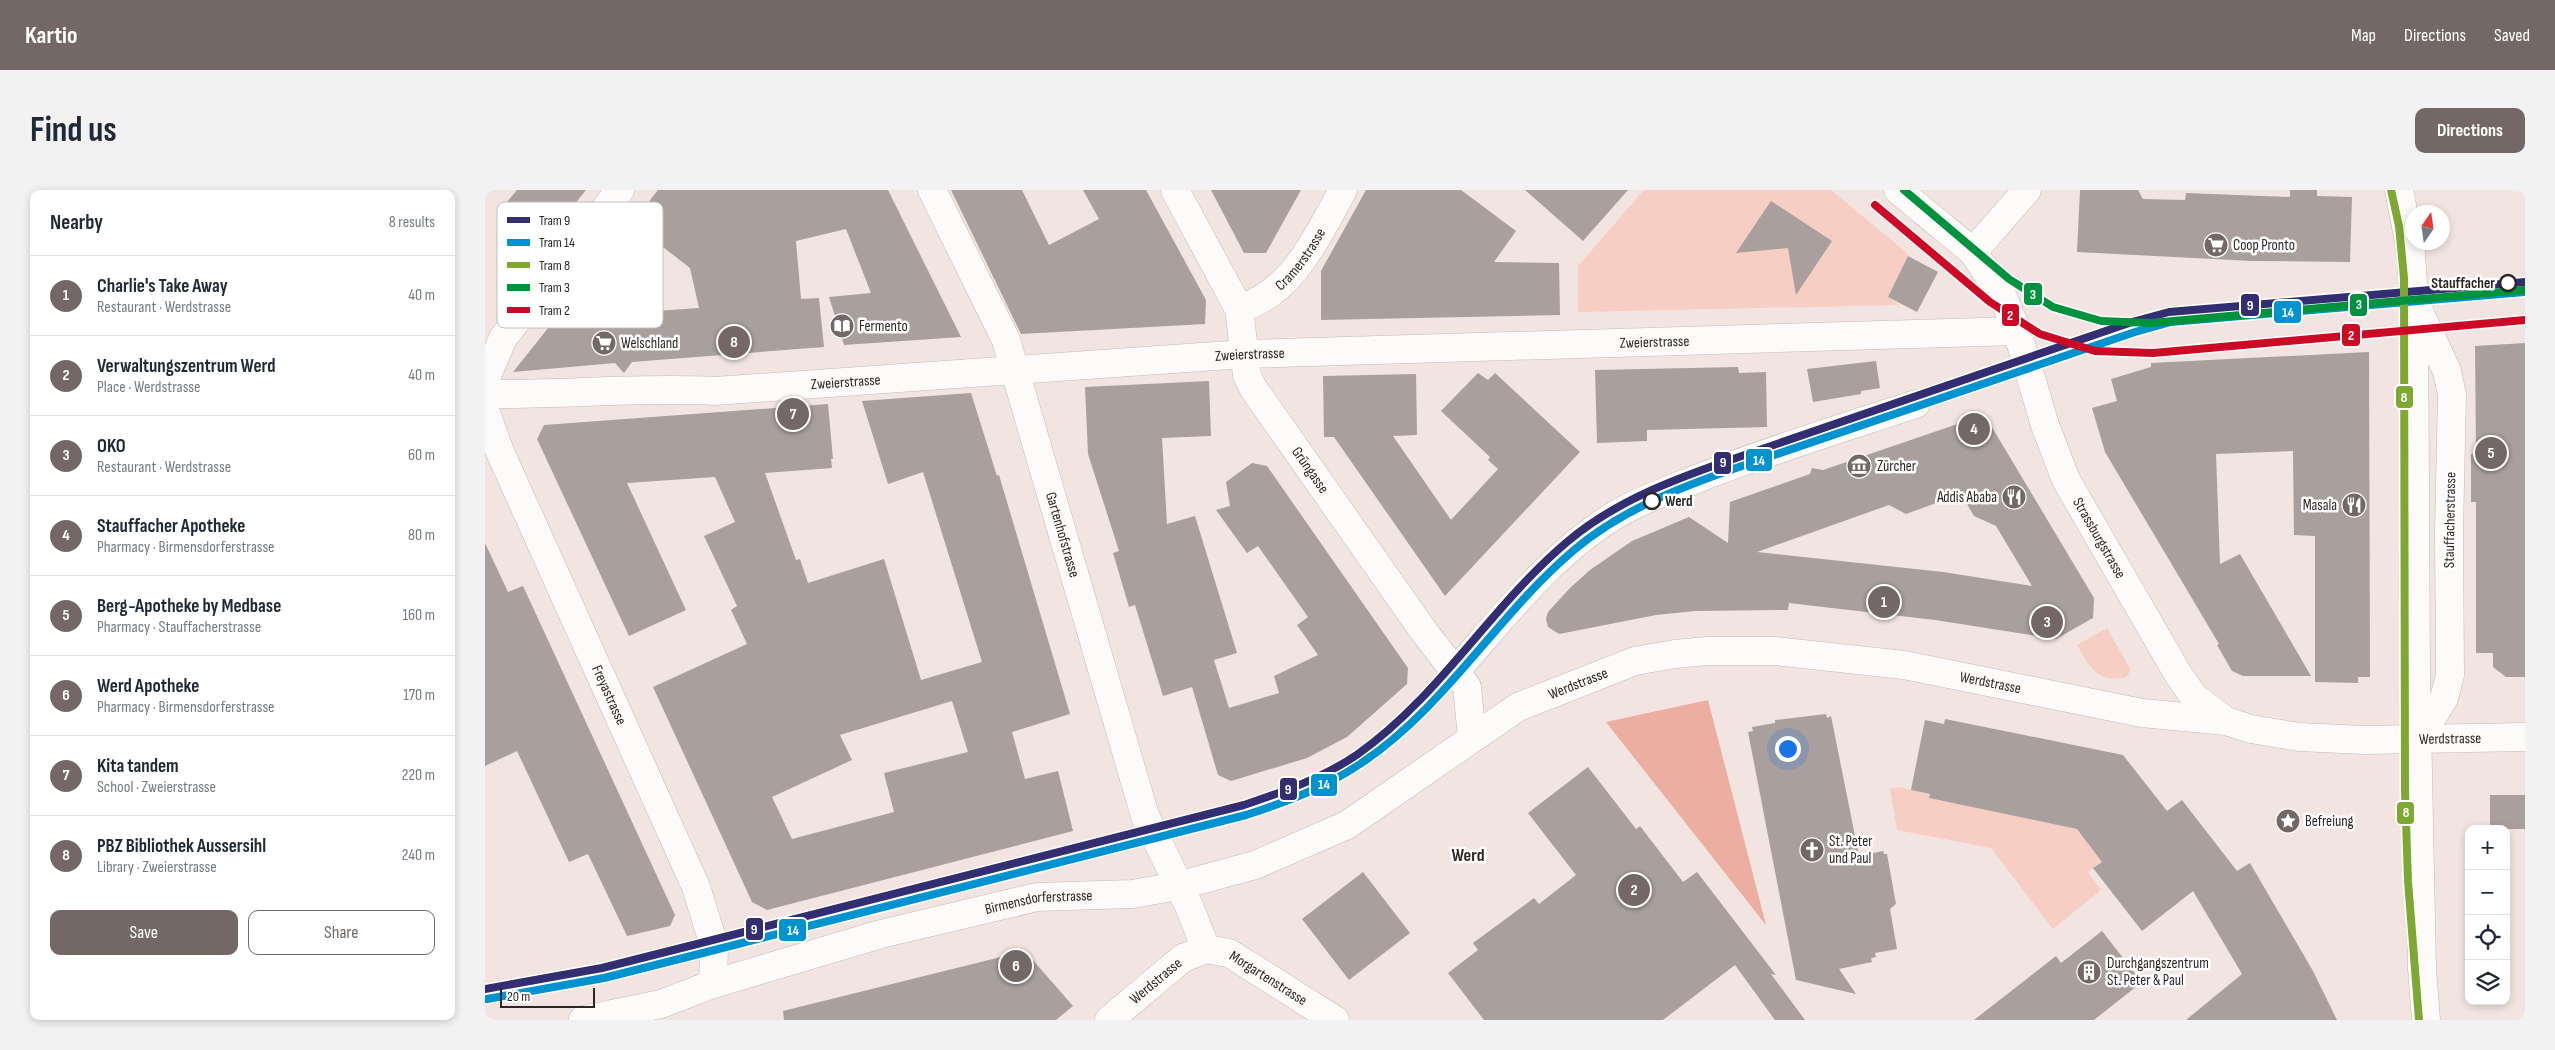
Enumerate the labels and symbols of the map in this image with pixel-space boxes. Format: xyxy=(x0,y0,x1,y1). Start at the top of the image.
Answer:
legend xyxy=(497,202,663,328)
north arrow xyxy=(2405,205,2450,250)
text: Tram 9 xyxy=(539,212,570,229)
street label: Cramerstrasse xyxy=(1271,225,1330,295)
supermarket icon: Coop Pronto xyxy=(2203,232,2229,258)
text: Tram 14 xyxy=(539,234,575,251)
place label: Coop Pronto xyxy=(2233,236,2295,255)
text: Tram 8 xyxy=(539,257,570,274)
place label: Stauffacher xyxy=(2431,274,2495,293)
marker: Stauffacher xyxy=(2499,274,2517,292)
text: Tram 3 xyxy=(539,279,570,296)
line badge: 3 xyxy=(2023,282,2043,306)
text: 3 xyxy=(2030,286,2036,303)
line badge: 9 xyxy=(2240,293,2260,317)
line badge: 3 xyxy=(2349,293,2368,317)
text: 3 xyxy=(2356,296,2362,313)
text: 9 xyxy=(2247,297,2254,314)
line badge: 14 xyxy=(2273,300,2302,324)
text: Tram 2 xyxy=(539,302,570,319)
line badge: 2 xyxy=(2001,303,2020,327)
text: 14 xyxy=(2282,304,2295,321)
text: 2 xyxy=(2007,307,2013,324)
library icon: Fermento xyxy=(829,313,855,339)
place label: Fermento xyxy=(859,317,908,336)
pin: 8 xyxy=(718,323,750,361)
line badge: 2 xyxy=(2341,323,2361,347)
text: 2 xyxy=(2348,327,2354,344)
supermarket icon: Welschland xyxy=(591,330,617,356)
street label: Zweierstrasse xyxy=(1619,331,1690,352)
place label: Welschland xyxy=(621,334,678,353)
street label: Zweierstrasse xyxy=(1214,343,1285,366)
street label: Zweierstrasse xyxy=(810,370,881,394)
line badge: 8 xyxy=(2395,385,2414,409)
text: 8 xyxy=(2401,389,2408,406)
pin: 7 xyxy=(777,395,809,433)
pin: 4 xyxy=(1958,410,1990,448)
pin: 5 xyxy=(2475,434,2507,472)
street label: Grüngasse xyxy=(1288,443,1333,497)
line badge: 14 xyxy=(1745,448,1773,472)
line badge: 9 xyxy=(1713,451,1732,475)
text: 14 xyxy=(1753,452,1766,469)
museum icon: Zürcher xyxy=(1846,453,1872,479)
text: 9 xyxy=(1720,454,1727,471)
place label: Zürcher xyxy=(1877,457,1917,476)
street label: Stauffacherstrasse xyxy=(2440,472,2460,568)
restaurant icon: Addis Ababa xyxy=(2001,484,2027,510)
place label: Addis Ababa xyxy=(1936,488,1997,507)
street label: Gartenhofstrasse xyxy=(1041,490,1084,580)
marker: Werd xyxy=(1643,492,1661,510)
place label: Werd xyxy=(1665,492,1693,511)
restaurant icon: Masala xyxy=(2341,492,2367,518)
street label: Strassburgstrasse xyxy=(2069,494,2130,582)
place label: Masala xyxy=(2303,496,2337,515)
pin: 1 xyxy=(1868,583,1900,621)
pin: 3 xyxy=(2031,603,2063,641)
street label: Freyastrasse xyxy=(588,662,631,728)
street label: Werdstrasse xyxy=(1545,663,1610,704)
street label: Werdstrasse xyxy=(1958,667,2023,698)
street label: Werdstrasse xyxy=(2419,728,2481,748)
your location xyxy=(1775,736,1801,762)
line badge: 14 xyxy=(1310,773,1338,797)
text: 14 xyxy=(1318,776,1331,793)
line badge: 9 xyxy=(1279,777,1298,801)
text: 9 xyxy=(1285,781,1292,798)
line badge: 8 xyxy=(2396,801,2415,825)
text: 8 xyxy=(2403,804,2410,821)
place icon: Befreiung xyxy=(2275,808,2301,834)
place label: Befreiung xyxy=(2305,812,2354,831)
place label: St. Peter und Paul xyxy=(1829,832,1873,868)
church icon: St. Peter und Paul xyxy=(1799,837,1825,863)
district label: Werd xyxy=(1451,845,1485,866)
pin: 2 xyxy=(1618,871,1650,909)
street label: Birmensdorferstrasse xyxy=(983,886,1093,919)
line badge: 9 xyxy=(745,917,764,941)
line badge: 14 xyxy=(778,918,807,942)
text: 9 xyxy=(751,921,758,938)
text: 14 xyxy=(787,922,800,939)
street label: Morgartenstrasse xyxy=(1226,946,1311,1010)
pin: 6 xyxy=(1000,947,1032,985)
street label: Werdstrasse xyxy=(1126,954,1186,1008)
place label: Durchgangszentrum St. Peter & Paul xyxy=(2107,954,2209,990)
building icon: Durchgangszentrum St. Peter & Paul xyxy=(2076,959,2102,985)
scale bar xyxy=(500,985,595,1008)

